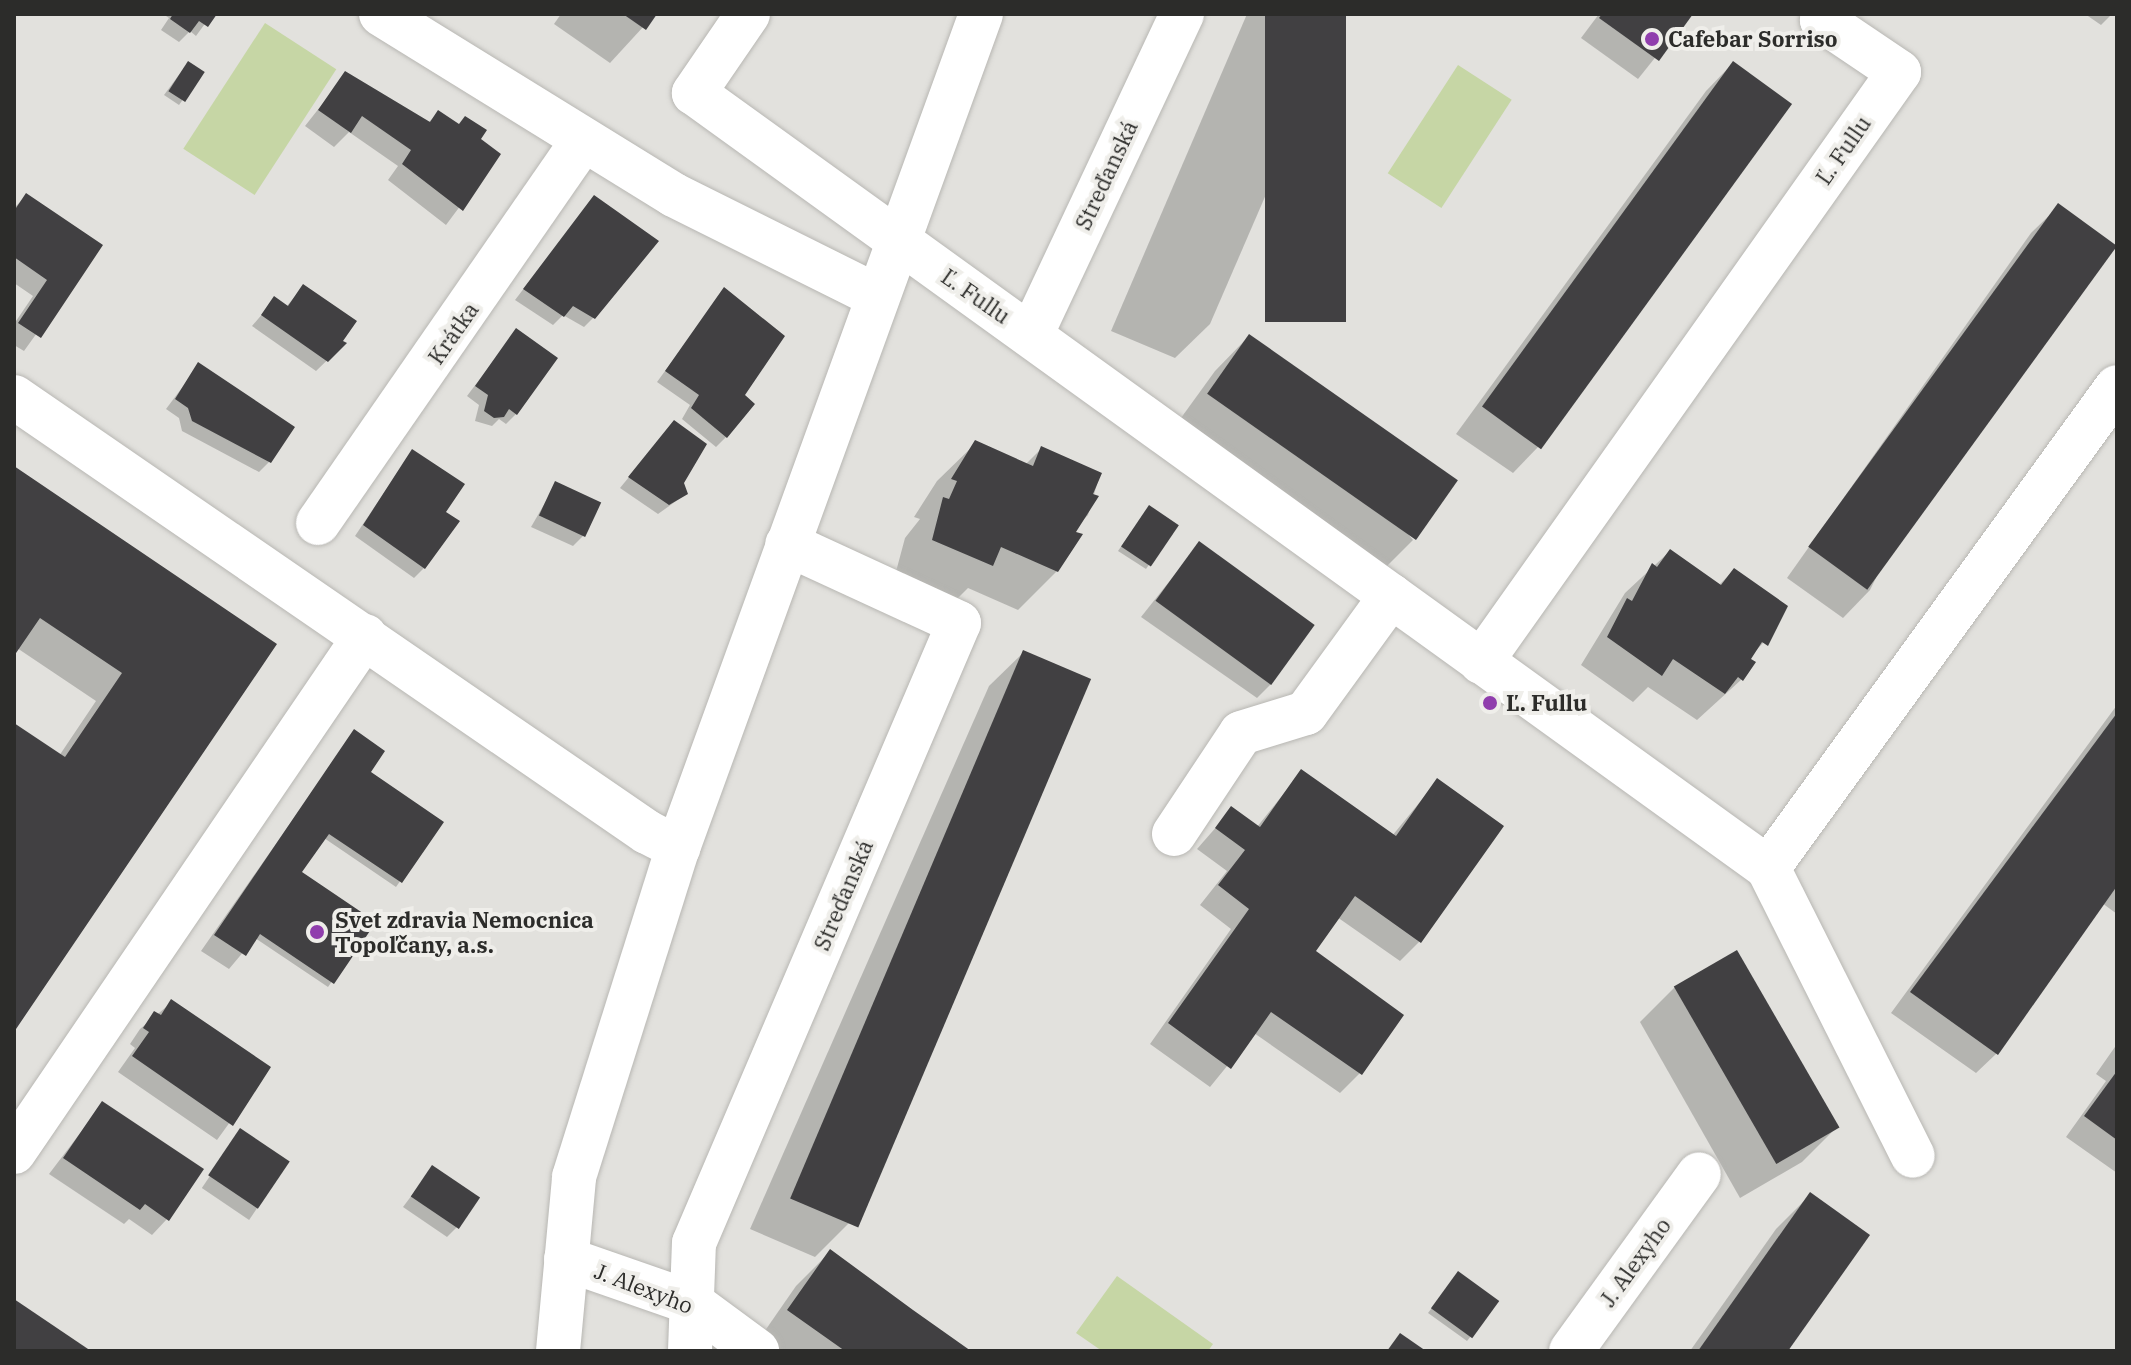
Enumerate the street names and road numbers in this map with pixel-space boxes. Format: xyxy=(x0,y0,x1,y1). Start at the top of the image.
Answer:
street label: Ľ. Fullu xyxy=(1810,111,1876,189)
street label: Streďanská xyxy=(1069,116,1143,234)
street label: Ľ. Fullu xyxy=(937,263,1015,329)
street label: Krátka xyxy=(422,297,484,369)
street label: Streďanská xyxy=(808,836,878,954)
street label: J. Alexyho xyxy=(1594,1212,1676,1312)
street label: J. Alexyho xyxy=(591,1257,697,1319)

